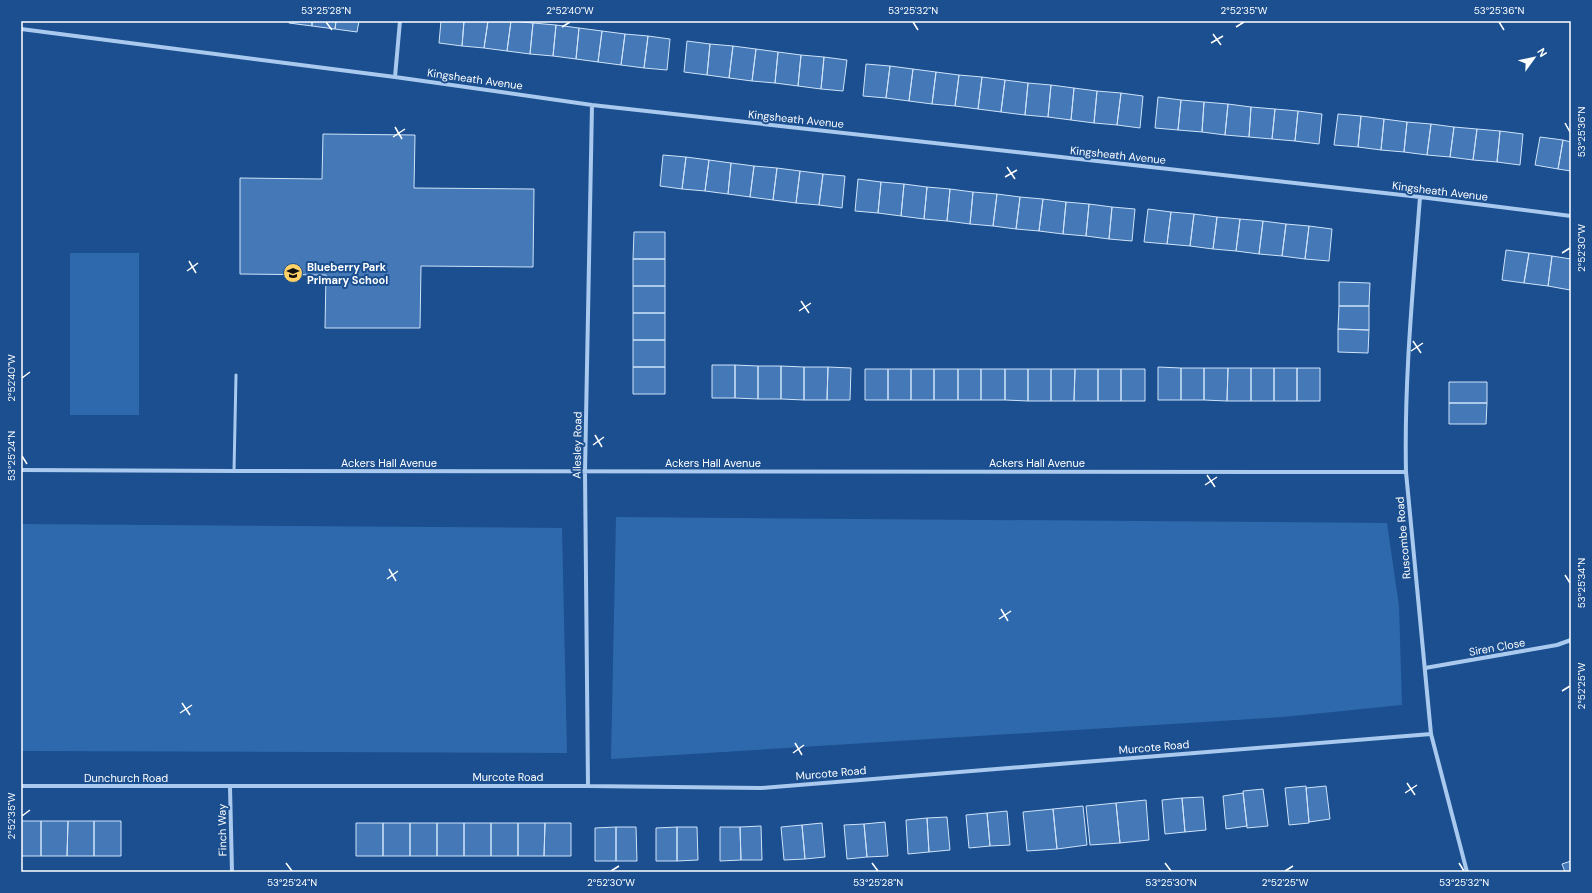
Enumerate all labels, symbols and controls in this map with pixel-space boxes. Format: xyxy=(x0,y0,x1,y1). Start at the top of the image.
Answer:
text: 53°25'28"N xyxy=(301,4,351,17)
text: 2°52'40"W xyxy=(546,4,594,17)
text: 53°25'32"N xyxy=(888,4,938,17)
text: 2°52'35"W xyxy=(1221,4,1268,17)
text: 53°25'36"N xyxy=(1474,4,1524,17)
north arrow xyxy=(1514,38,1554,78)
text: N xyxy=(1534,45,1550,60)
street label: Kingsheath Avenue xyxy=(426,65,524,93)
street label: Kingsheath Avenue xyxy=(747,107,845,131)
text: 53°25'36"N xyxy=(1575,107,1588,157)
street label: Kingsheath Avenue xyxy=(1069,143,1167,167)
street label: Kingsheath Avenue xyxy=(1391,178,1489,204)
text: 2°52'30"W xyxy=(1575,224,1588,272)
place label: Blueberry Park Primary School xyxy=(307,260,388,287)
school or university icon: Blueberry Park Primary School xyxy=(282,262,304,284)
text: 2°52'40"W xyxy=(5,354,18,402)
street label: Allesley Road xyxy=(569,411,585,479)
text: 53°25'24"N xyxy=(5,431,18,481)
street label: Ackers Hall Avenue xyxy=(341,456,437,470)
street label: Ackers Hall Avenue xyxy=(665,456,761,470)
street label: Ackers Hall Avenue xyxy=(989,456,1085,470)
street label: Ruscombe Road xyxy=(1392,496,1414,580)
text: 53°25'34"N xyxy=(1575,558,1588,608)
street label: Siren Close xyxy=(1468,635,1526,659)
text: 2°52'25"W xyxy=(1575,662,1588,709)
street label: Murcote Road xyxy=(1118,737,1190,757)
street label: Murcote Road xyxy=(795,763,867,783)
street label: Murcote Road xyxy=(473,770,544,784)
street label: Dunchurch Road xyxy=(84,771,168,785)
text: 2°52'35"W xyxy=(5,792,18,839)
street label: Finch Way xyxy=(215,804,229,856)
text: 53°25'24"N xyxy=(267,876,317,889)
text: 2°52'30"W xyxy=(587,876,635,889)
text: 53°25'28"N xyxy=(853,876,903,889)
text: 53°25'30"N xyxy=(1145,876,1197,889)
text: 2°52'25"W xyxy=(1262,876,1309,889)
text: 53°25'32"N xyxy=(1439,876,1489,889)

